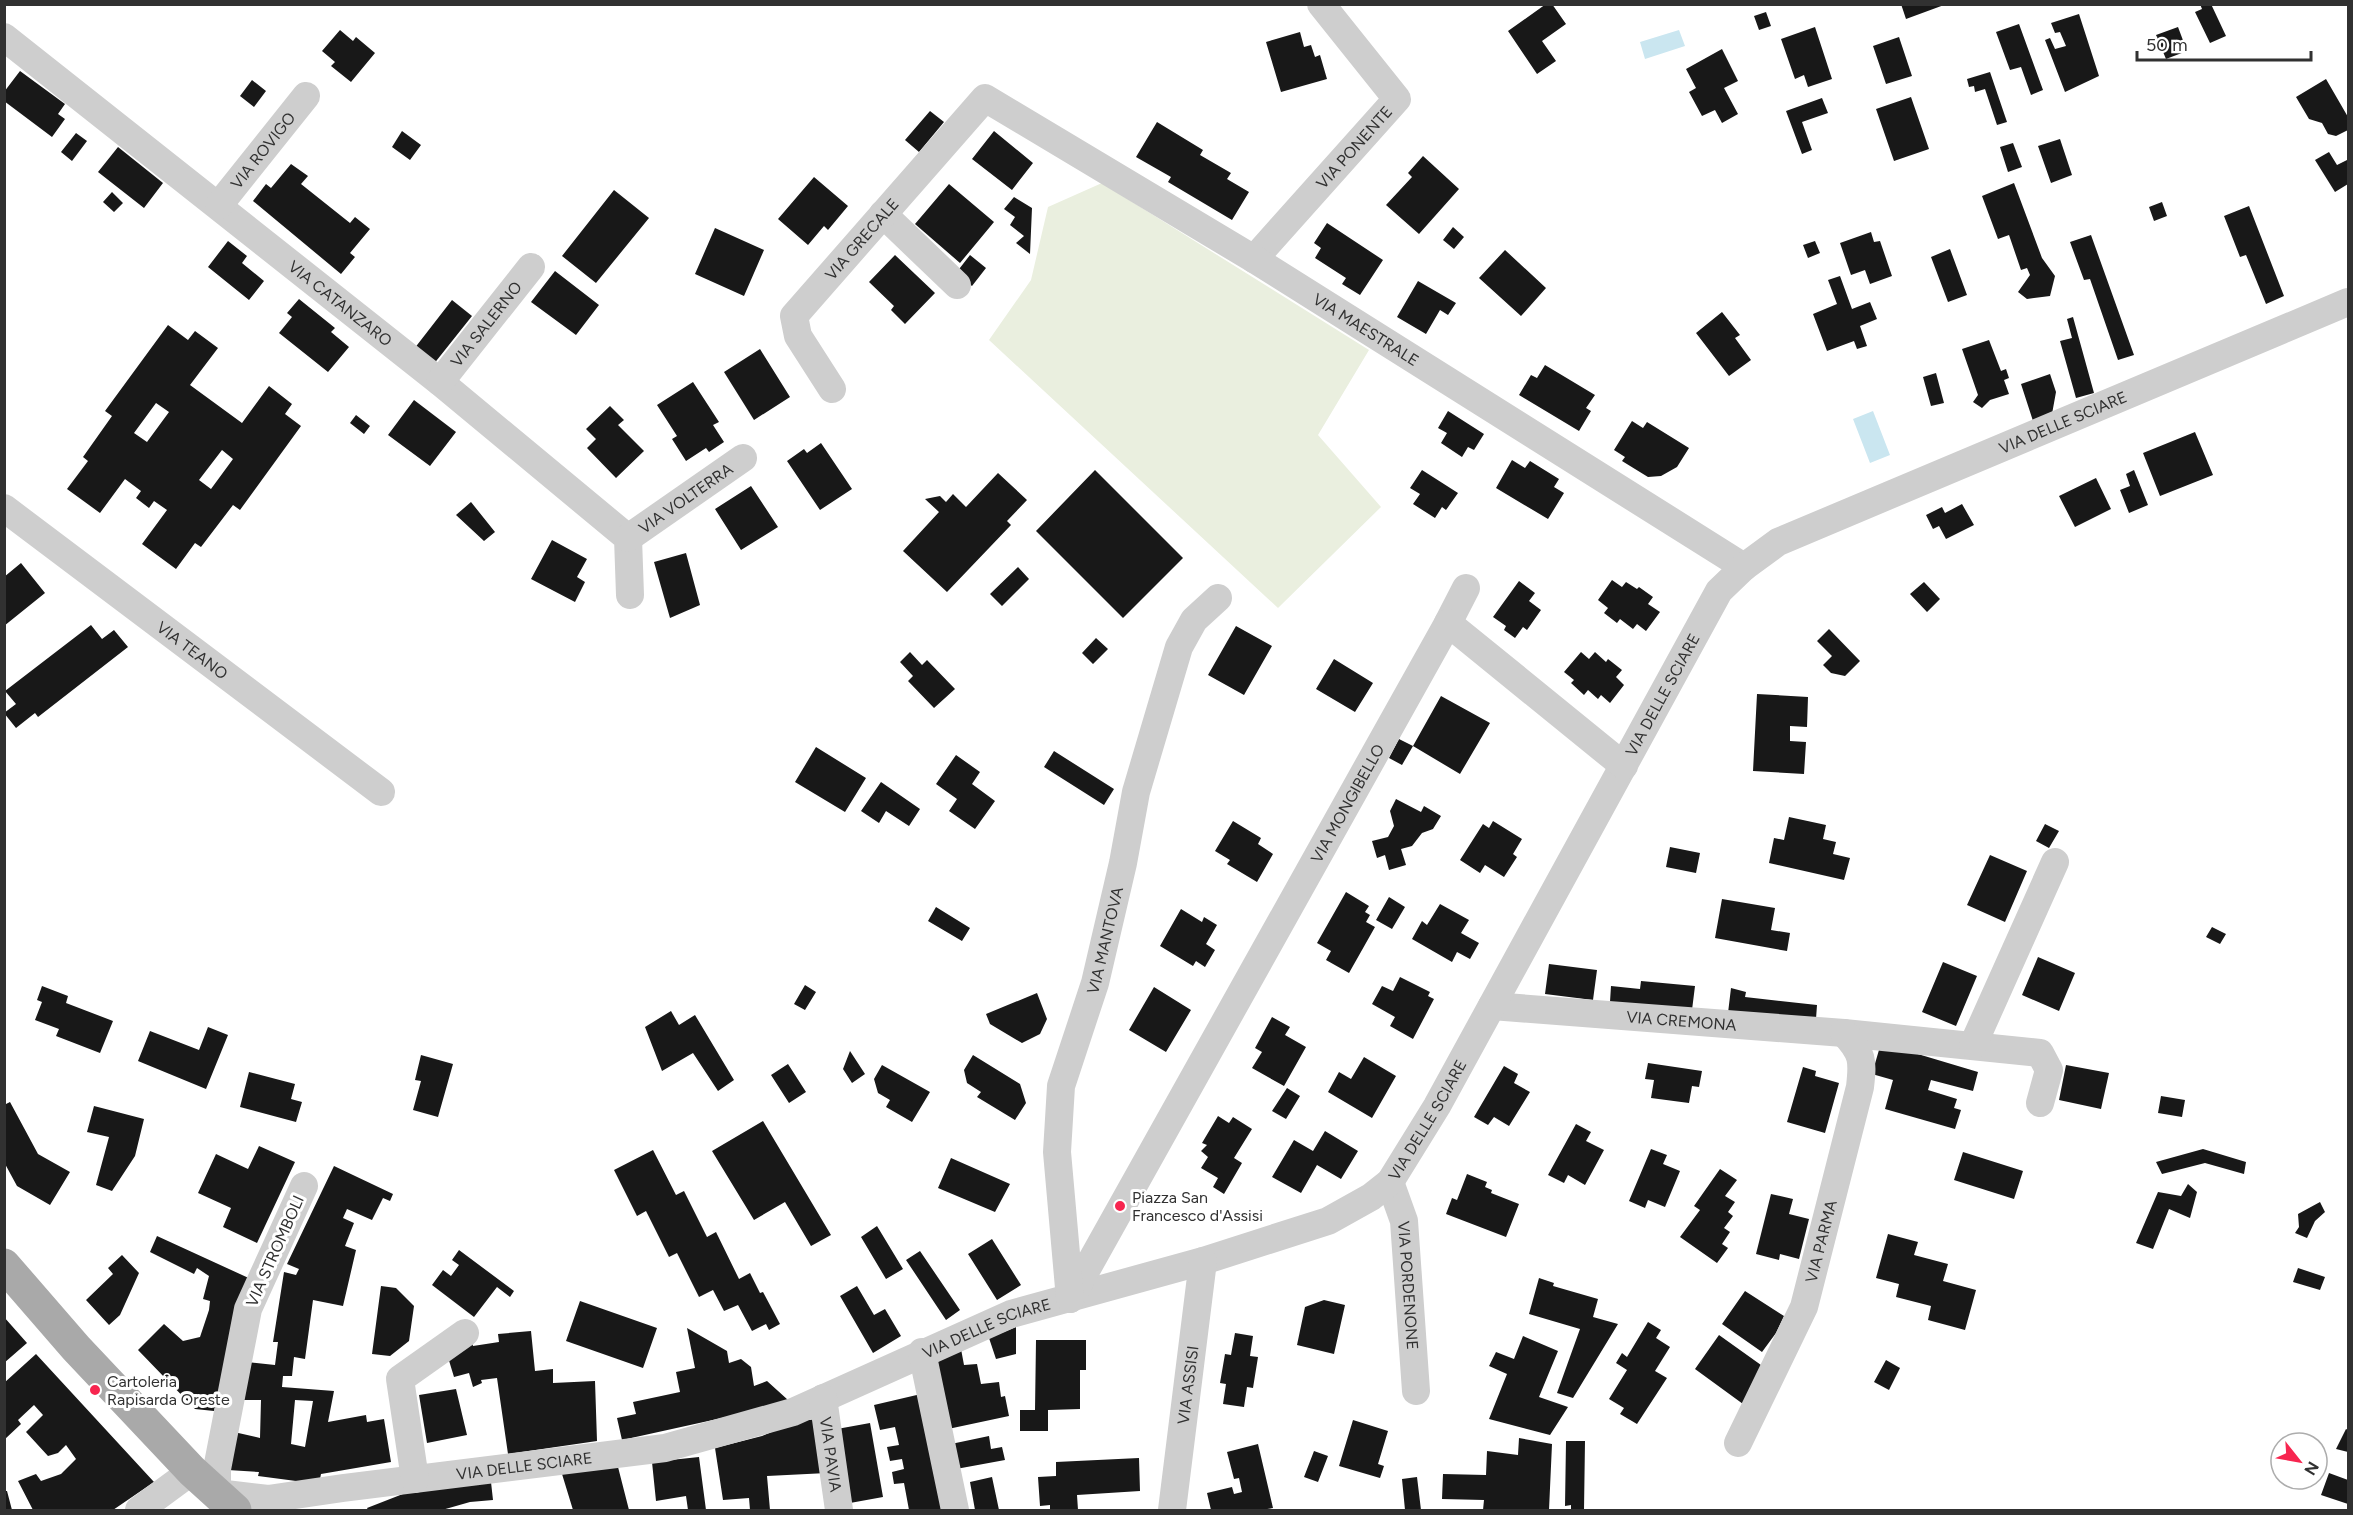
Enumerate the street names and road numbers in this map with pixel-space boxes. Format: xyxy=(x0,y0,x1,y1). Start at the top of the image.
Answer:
street label: VIA PONENTE xyxy=(1312,102,1396,192)
street label: VIA ROVIGO xyxy=(226,108,299,192)
street label: VIA GRECALE xyxy=(821,194,902,283)
street label: VIA CATANZARO xyxy=(285,256,396,350)
street label: VIA SALERNO xyxy=(446,277,526,370)
street label: VIA MAESTRALE xyxy=(1310,289,1422,370)
street label: VIA DELLE SCIARE xyxy=(1996,387,2130,457)
street label: VIA VOLTERRA xyxy=(635,459,736,537)
street label: VIA TEANO xyxy=(153,617,232,683)
street label: VIA DELLE SCIARE xyxy=(1621,630,1703,759)
street label: VIA MONGIBELLO xyxy=(1306,741,1388,866)
street label: VIA MANTOVA xyxy=(1083,885,1127,996)
street label: VIA CREMONA xyxy=(1626,1007,1737,1034)
street label: VIA DELLE SCIARE xyxy=(1384,1056,1470,1184)
street label: VIA STROMBOLI xyxy=(242,1192,308,1310)
street label: VIA PARMA xyxy=(1801,1198,1840,1285)
street label: VIA PORDENONE xyxy=(1395,1220,1423,1350)
street label: VIA DELLE SCIARE xyxy=(919,1294,1053,1362)
street label: VIA ASSISI xyxy=(1173,1344,1202,1425)
street label: VIA PAVIA xyxy=(816,1416,846,1494)
street label: VIA DELLE SCIARE xyxy=(455,1448,593,1483)

